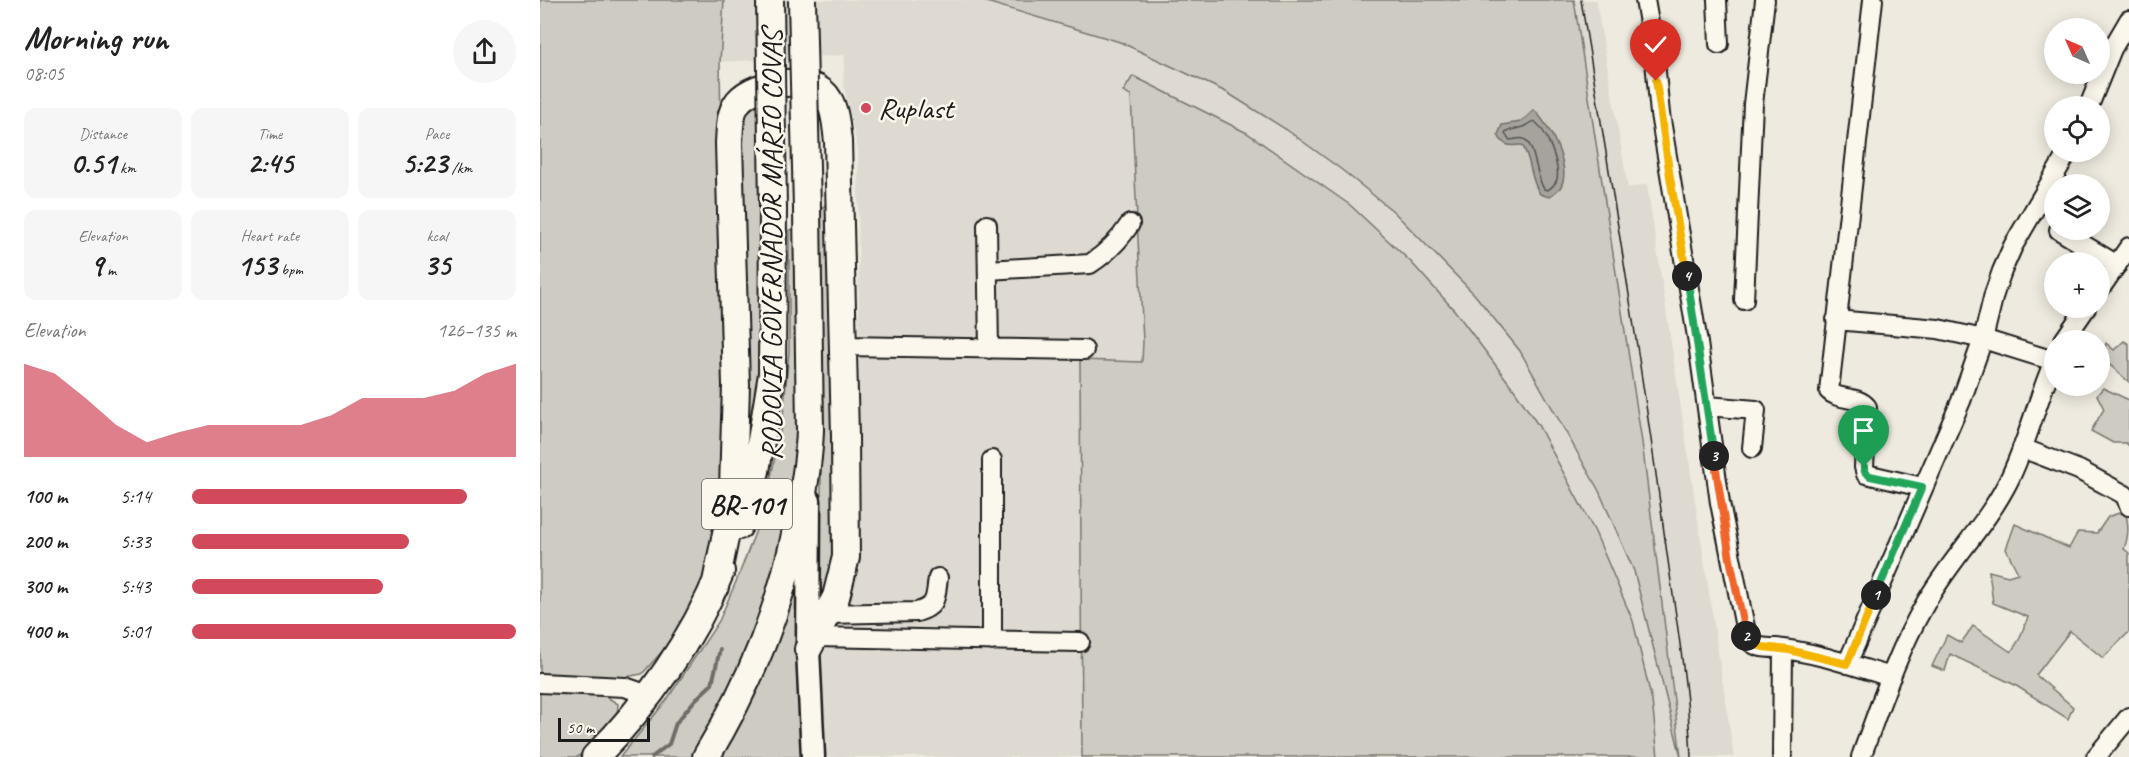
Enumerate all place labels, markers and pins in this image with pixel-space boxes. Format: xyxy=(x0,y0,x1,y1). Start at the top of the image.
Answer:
pin xyxy=(1630,19,1681,81)
place label: Ruplast xyxy=(878,89,956,127)
marker: Ruplast xyxy=(859,101,873,115)
pin: 4 xyxy=(1672,261,1702,291)
pin xyxy=(1838,405,1889,467)
pin: 3 xyxy=(1699,441,1729,471)
pin: 1 xyxy=(1861,580,1891,610)
pin: 2 xyxy=(1731,621,1761,651)

